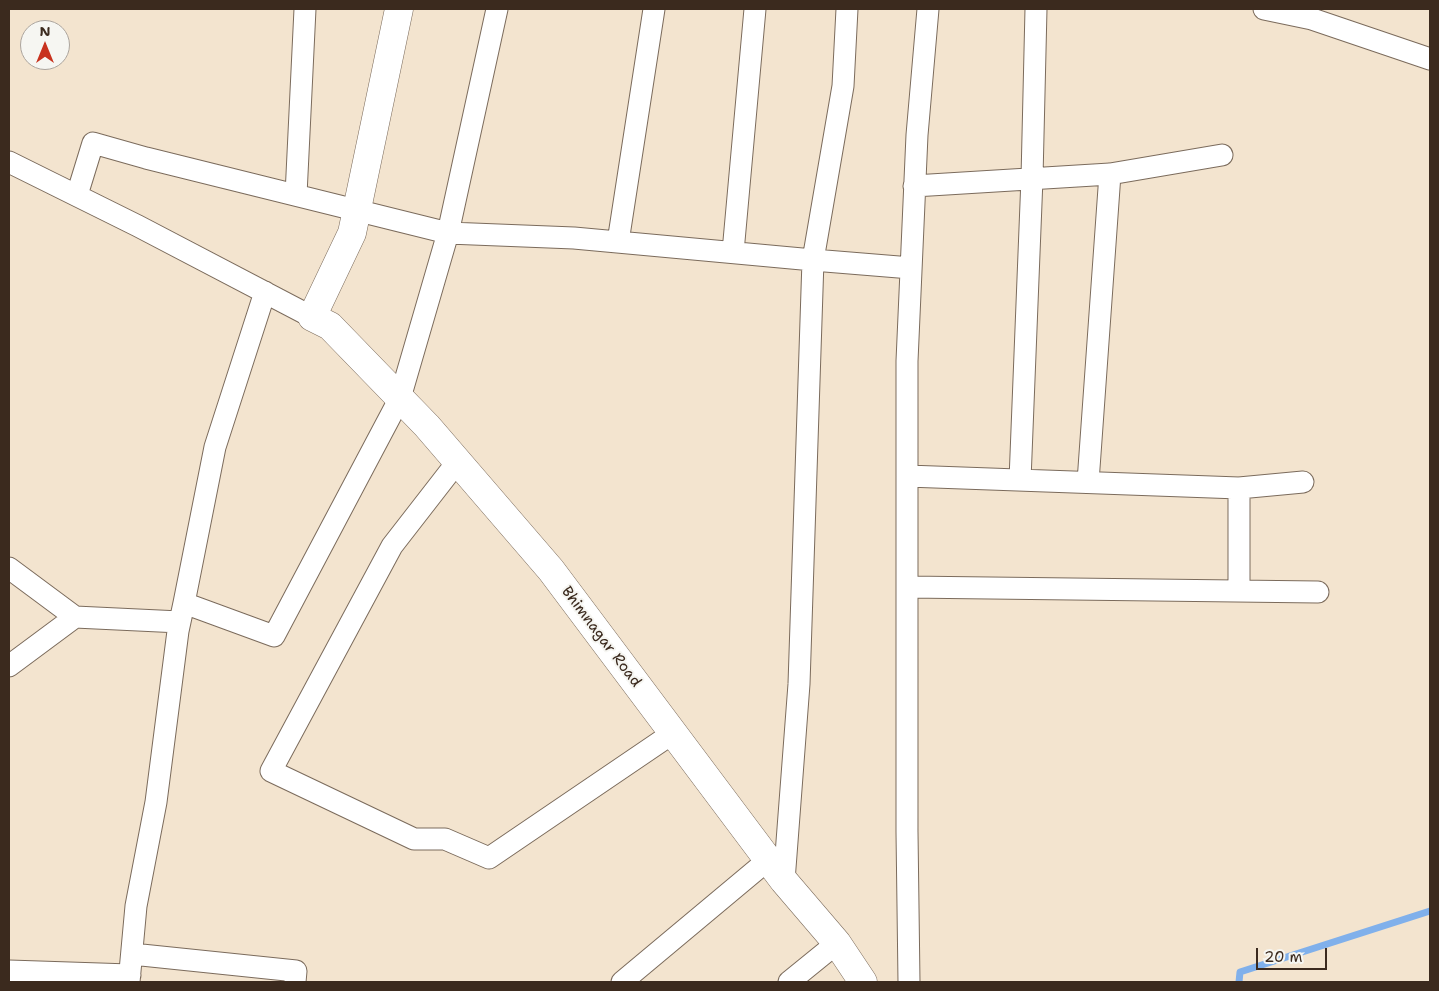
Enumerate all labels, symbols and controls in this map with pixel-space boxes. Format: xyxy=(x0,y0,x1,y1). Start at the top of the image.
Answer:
north arrow xyxy=(20,20,70,70)
text: N xyxy=(39,22,51,40)
street label: Bhimnagar Road xyxy=(557,583,645,691)
scale bar xyxy=(1259,938,1330,970)
text: 20 m xyxy=(1264,947,1303,967)

